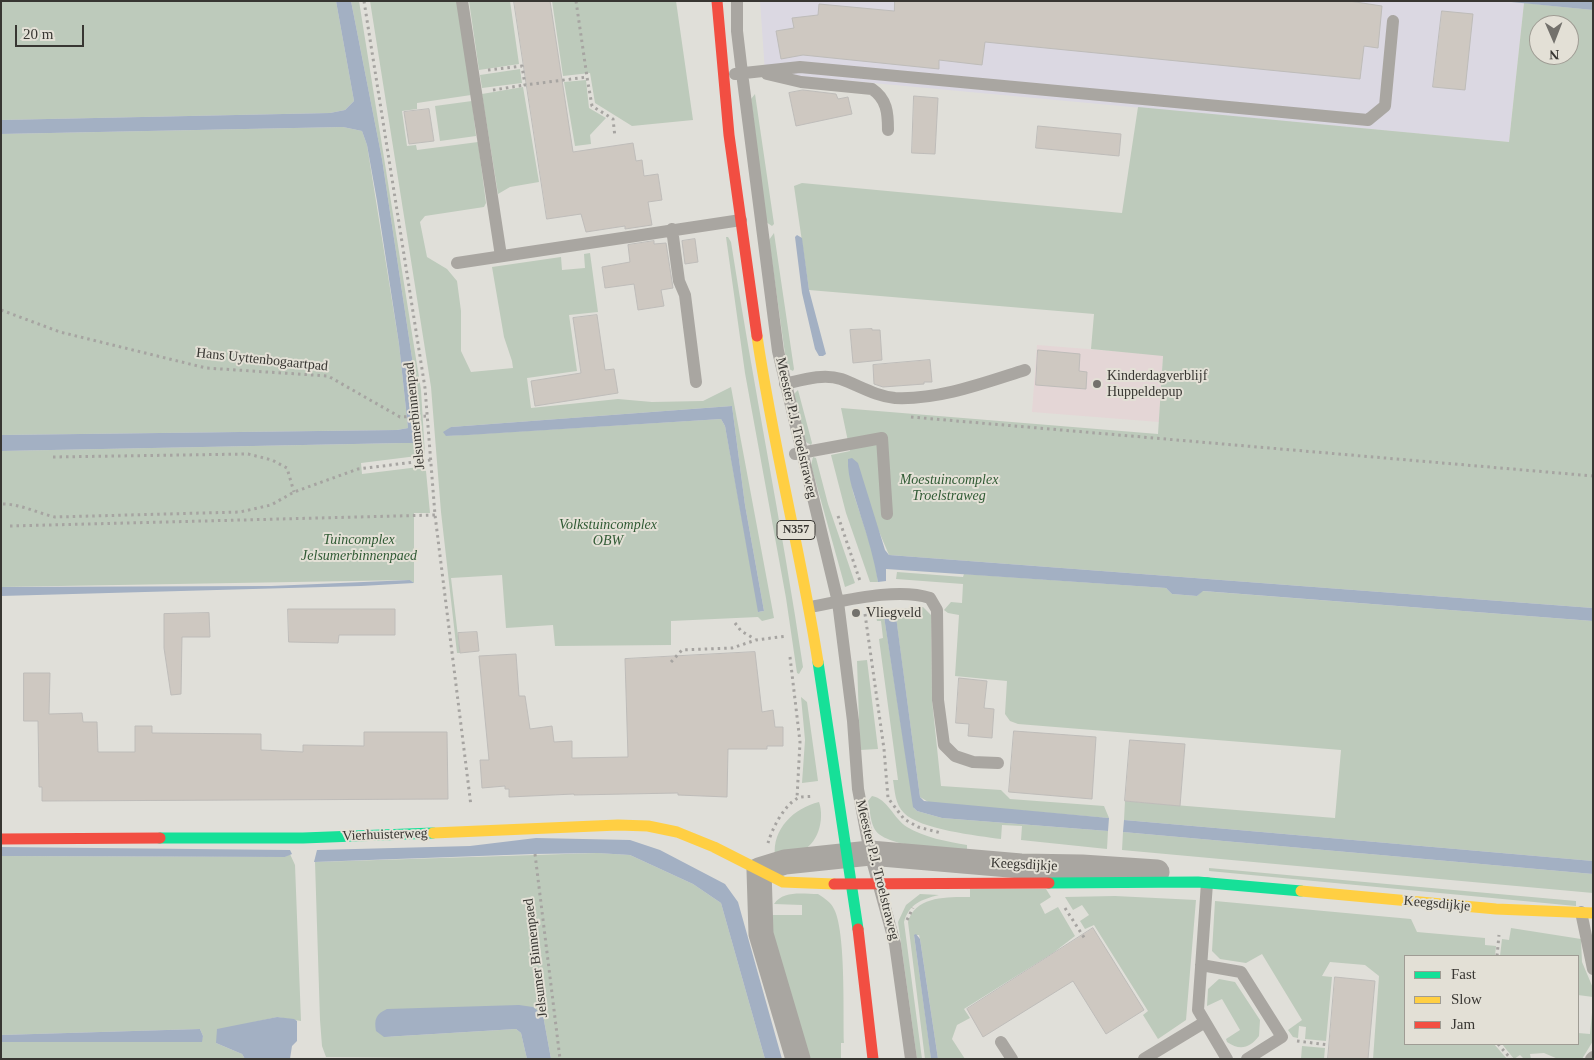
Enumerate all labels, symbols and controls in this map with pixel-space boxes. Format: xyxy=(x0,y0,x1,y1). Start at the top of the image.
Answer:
scale bar xyxy=(18,15,86,47)
north arrow xyxy=(1529,15,1579,65)
text: 20 m xyxy=(23,26,53,42)
text: N xyxy=(1549,47,1559,62)
street label: Hans Uyttenbogaartpad xyxy=(195,345,329,375)
street label: Meester P.J. Troelstraweg xyxy=(772,356,820,500)
street label: Jelsumerbinnenpad xyxy=(401,361,429,471)
place label: Kinderdagverblijf Huppeldepup xyxy=(1107,368,1207,401)
marker: Kinderdagverblijf Huppeldepup xyxy=(1091,378,1103,390)
park label: Moestuincomplex Troelstraweg xyxy=(900,472,998,504)
park label: Volkstuincomplex OBW xyxy=(559,517,657,550)
road number: N357 xyxy=(777,520,815,540)
park label: Tuincomplex Jelsumerbinnenpaed xyxy=(301,532,417,564)
place label: Vliegveld xyxy=(866,605,921,621)
marker: Vliegveld xyxy=(850,607,862,619)
street label: Meester P.J. Troelstraweg xyxy=(851,798,903,942)
street label: Vierhuisterweg xyxy=(342,825,428,845)
street label: Keegsdijkje xyxy=(990,855,1058,875)
street label: Keegsdijkje xyxy=(1403,893,1471,915)
street label: Jelsumer Binnenpaed xyxy=(520,897,552,1019)
legend xyxy=(1404,955,1579,1045)
text: Fast xyxy=(1451,966,1476,982)
text: Slow xyxy=(1451,991,1482,1007)
text: Jam xyxy=(1451,1016,1475,1032)

